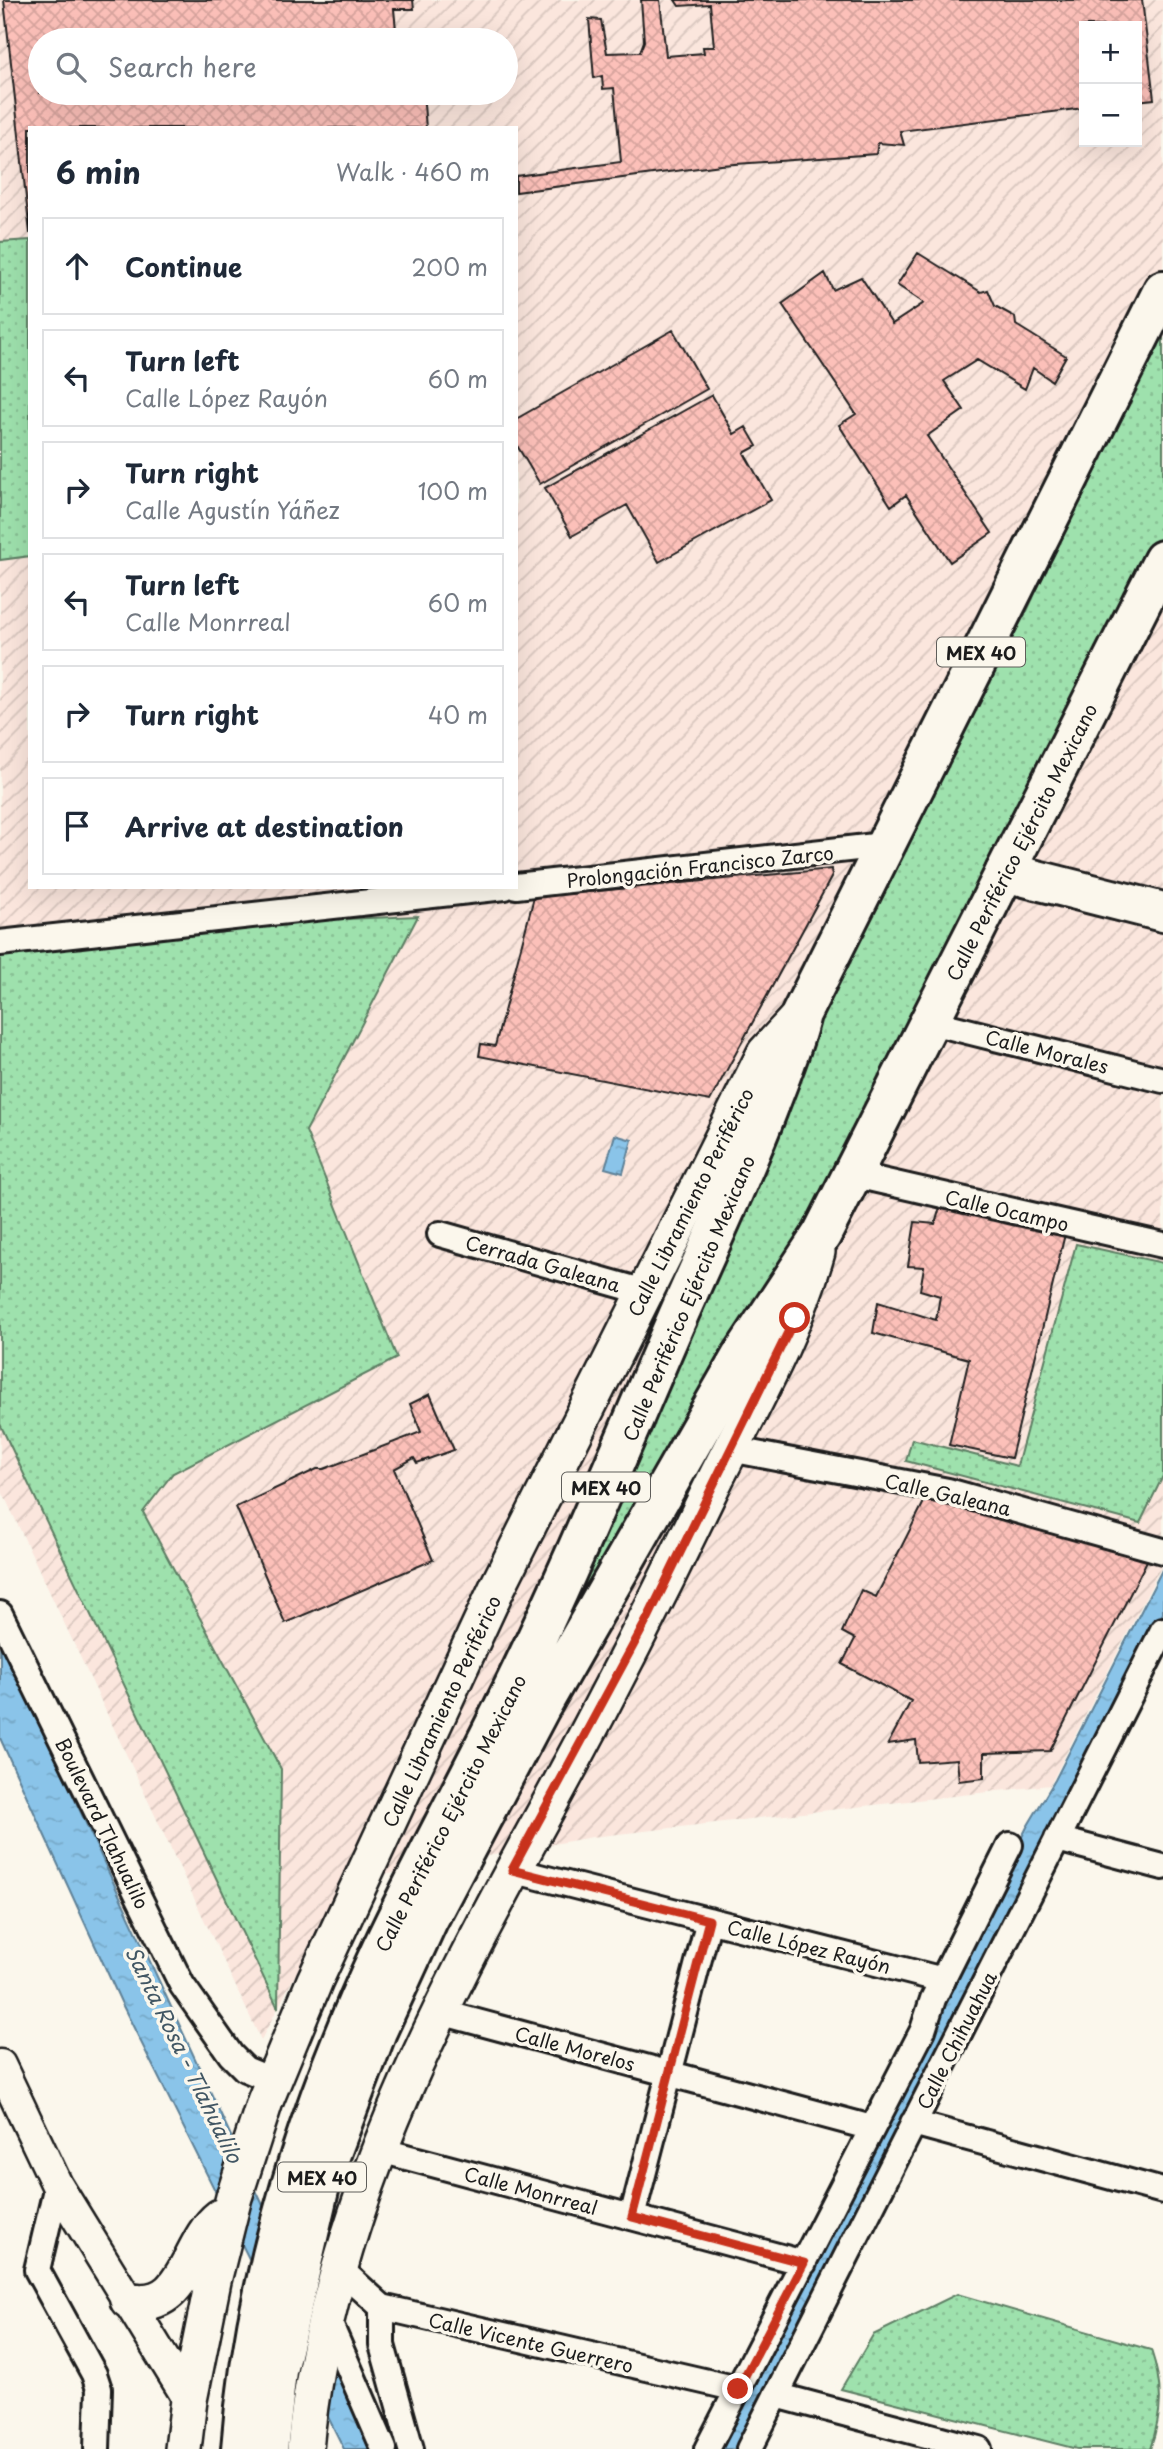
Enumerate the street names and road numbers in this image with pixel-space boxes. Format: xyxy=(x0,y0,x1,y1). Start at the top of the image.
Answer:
road number: MEX 40 xyxy=(937,638,1025,666)
street label: Calle Periférico Ejército Mexicano xyxy=(939,698,1103,986)
street label: Prolongación Francisco Zarco xyxy=(565,838,835,894)
street label: Calle Morales xyxy=(982,1022,1112,1080)
street label: Calle Libramiento Periférico xyxy=(620,1083,760,1321)
street label: Calle Periférico Ejército Mexicano xyxy=(615,1151,761,1445)
street label: Calle Ocampo xyxy=(942,1182,1072,1238)
street label: Cerrada Galeana xyxy=(462,1227,624,1299)
street label: Calle Galeana xyxy=(882,1466,1014,1522)
road number: MEX 40 xyxy=(562,1472,650,1502)
street label: Calle Libramiento Periférico xyxy=(375,1590,507,1832)
street label: Calle Periférico Ejército Mexicano xyxy=(368,1669,532,1957)
street label: Boulevard Tlahualilo xyxy=(49,1733,157,1913)
street label: Calle López Rayón xyxy=(724,1912,894,1980)
street label: Calle Chihuahua xyxy=(909,1966,1003,2114)
street label: Calle Morelos xyxy=(512,2019,638,2077)
street label: Calle Monrreal xyxy=(461,2159,601,2221)
road number: MEX 40 xyxy=(278,2162,366,2192)
street label: Calle Vicente Guerrero xyxy=(426,2305,636,2379)

